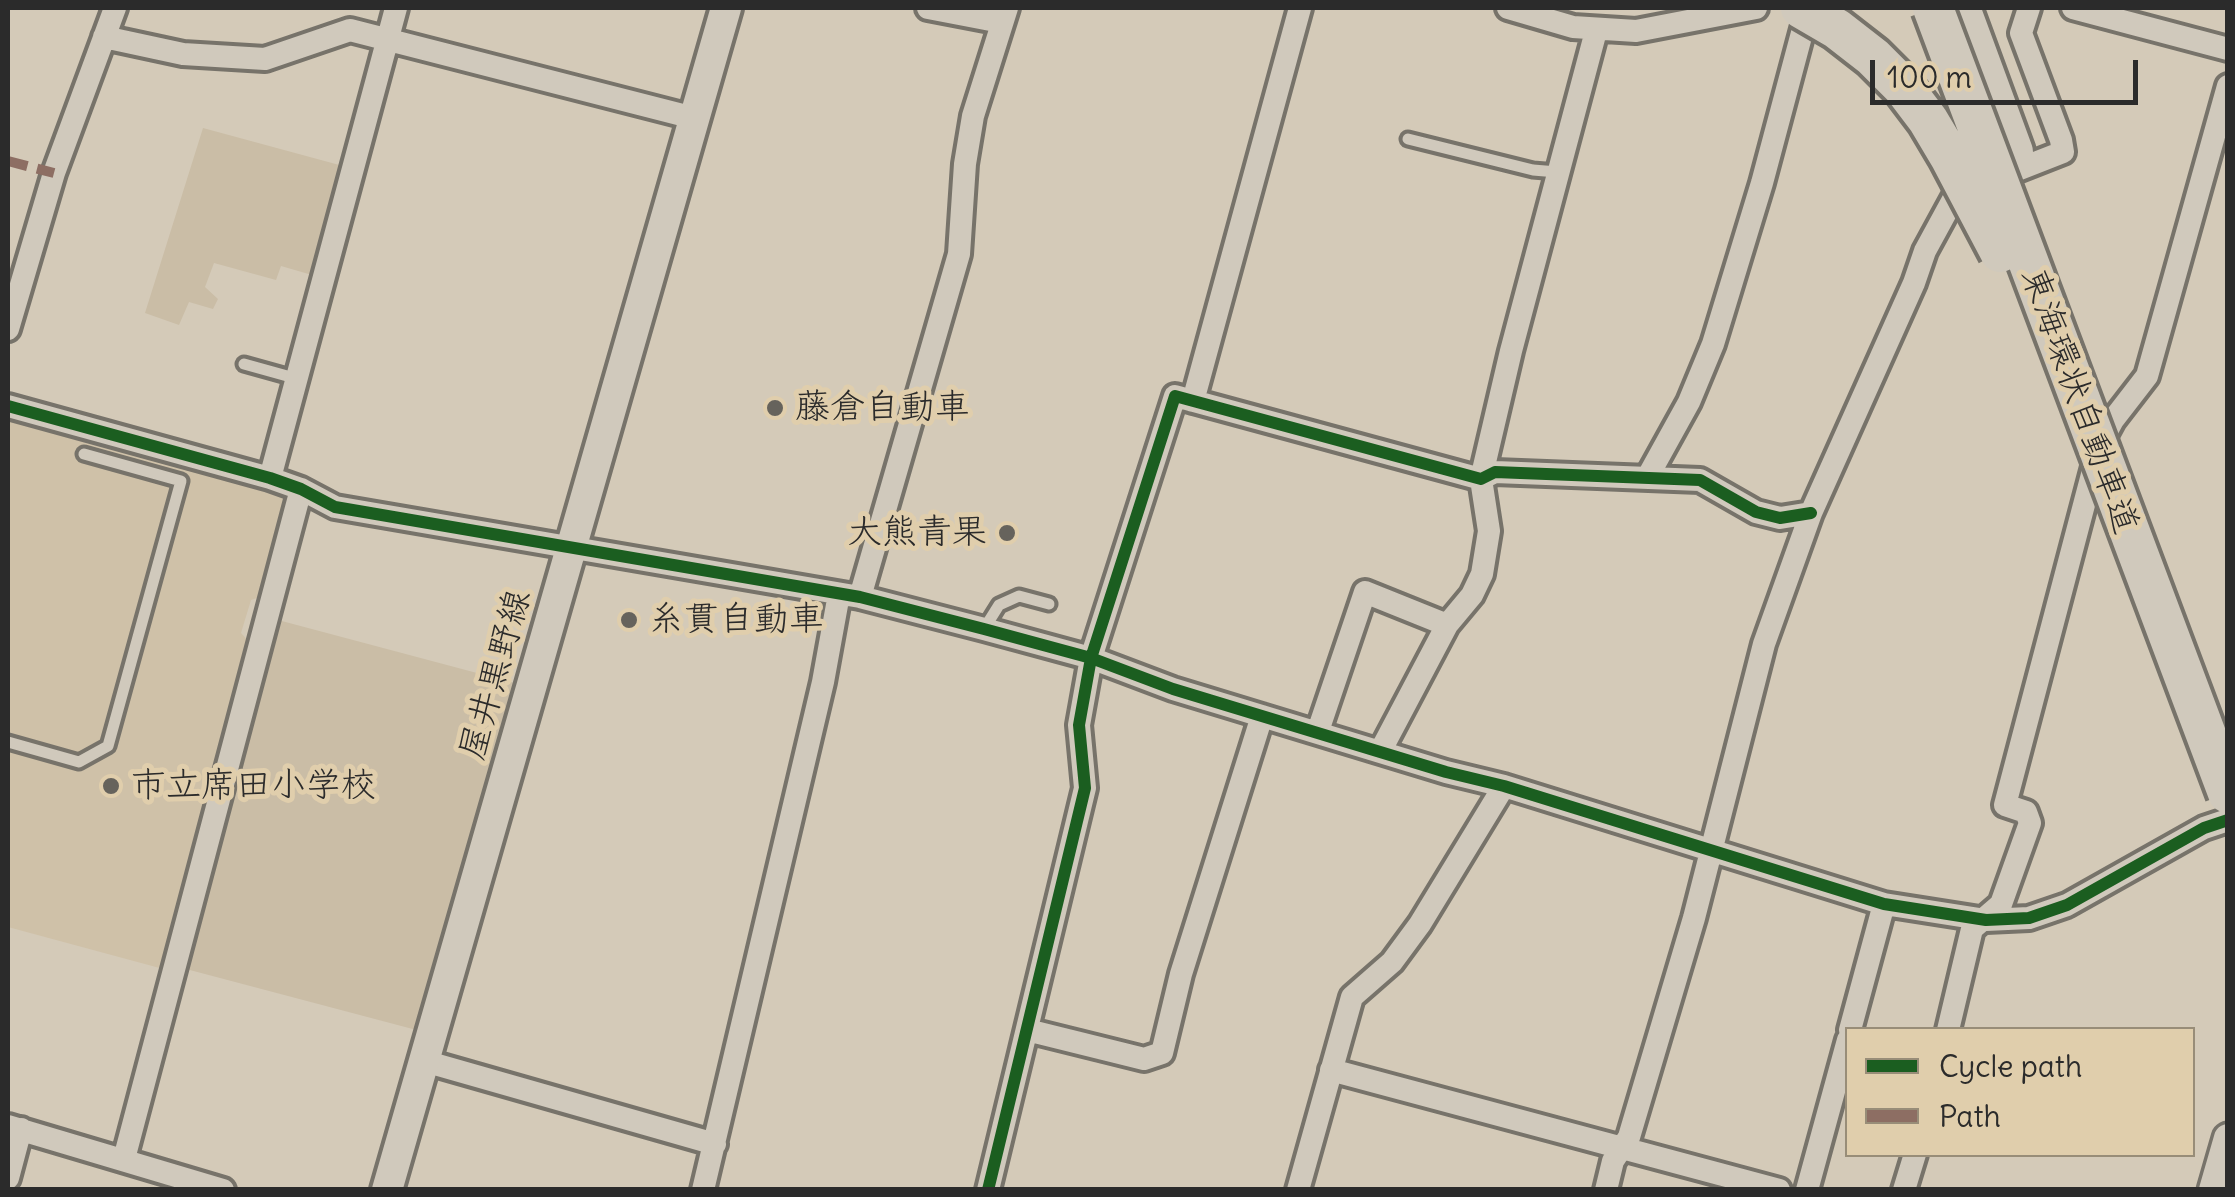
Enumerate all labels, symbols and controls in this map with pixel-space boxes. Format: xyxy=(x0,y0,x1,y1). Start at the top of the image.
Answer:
scale bar xyxy=(1875,40,2142,102)
text: 100 m xyxy=(1887,58,1972,96)
street label: 東海環状自動車道 xyxy=(2011,262,2147,540)
place label: 藤倉自動車 xyxy=(795,387,970,429)
marker: 藤倉自動車 xyxy=(764,397,786,419)
place label: 大熊青果 xyxy=(847,512,987,554)
marker: 大熊青果 xyxy=(996,522,1018,544)
street label: 屋井黒野線 xyxy=(452,585,540,765)
place label: 糸貫自動車 xyxy=(649,599,824,641)
marker: 糸貫自動車 xyxy=(618,609,640,631)
place label: 市立席田小学校 xyxy=(131,765,376,807)
marker: 市立席田小学校 xyxy=(100,775,122,797)
legend xyxy=(1845,1027,2195,1157)
text: Cycle path xyxy=(1939,1047,2082,1085)
text: Path xyxy=(1939,1097,2001,1135)

